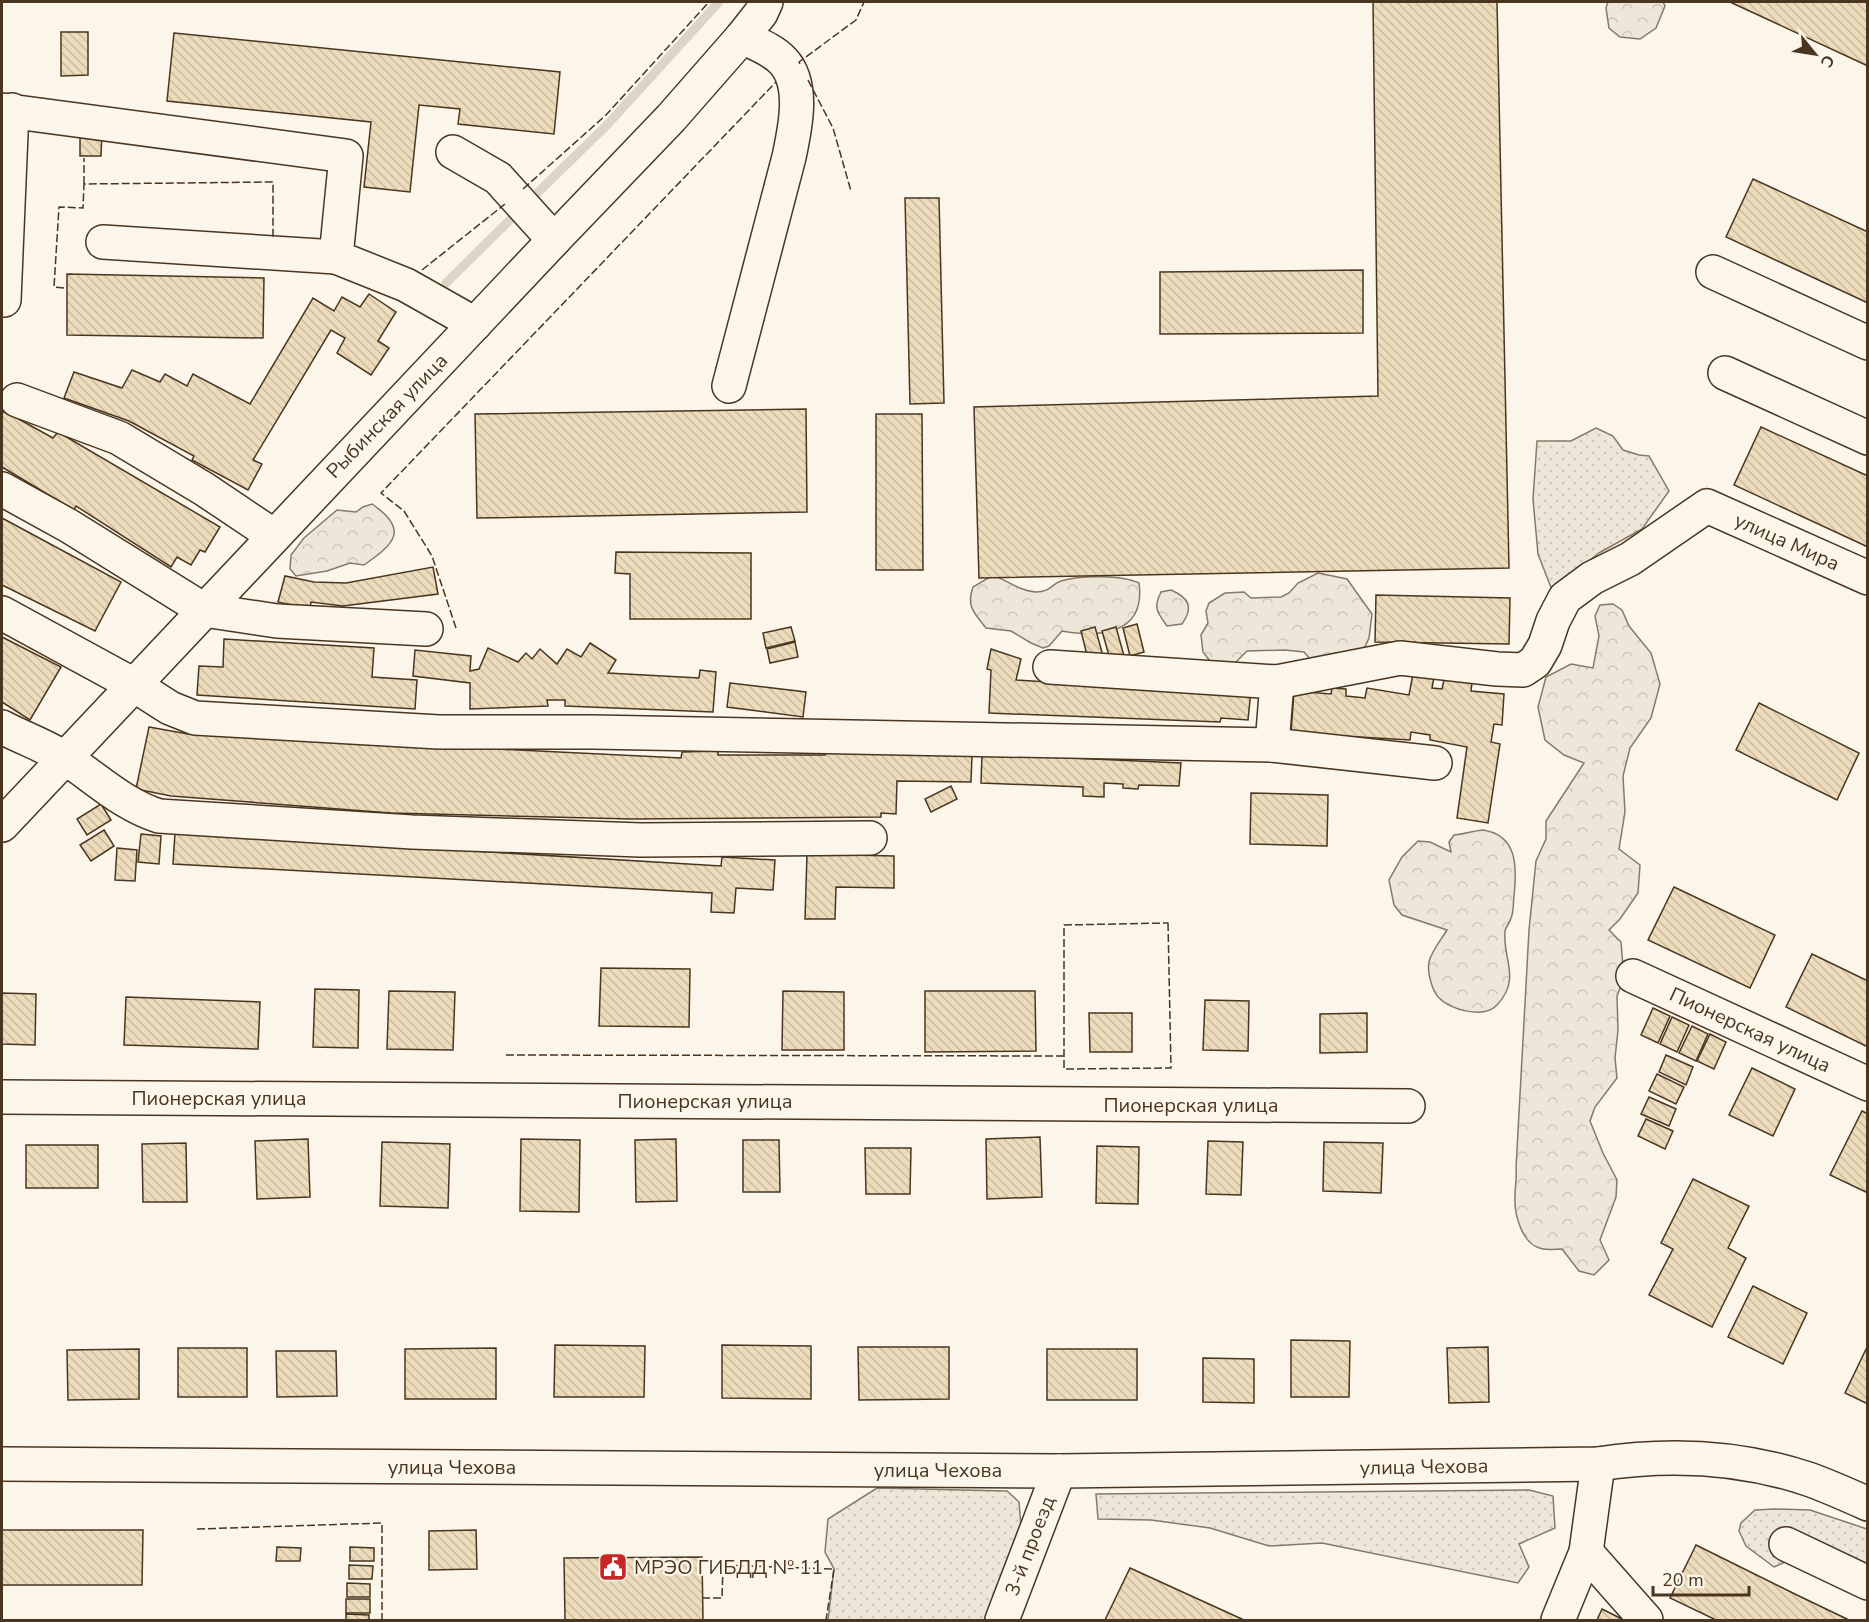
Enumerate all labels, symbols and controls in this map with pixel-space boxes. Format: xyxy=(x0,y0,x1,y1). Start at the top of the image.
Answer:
north arrow xyxy=(1785,24,1845,84)
text: С xyxy=(1815,51,1839,71)
street label: Рыбинская улица xyxy=(320,348,454,484)
street label: улица Мира xyxy=(1730,507,1844,577)
street label: Пионерская улица xyxy=(1665,981,1835,1079)
street label: Пионерская улица xyxy=(131,1085,307,1112)
street label: Пионерская улица xyxy=(617,1088,793,1115)
street label: Пионерская улица xyxy=(1103,1092,1279,1119)
street label: улица Чехова xyxy=(1359,1452,1489,1482)
street label: улица Чехова xyxy=(388,1454,516,1481)
street label: улица Чехова xyxy=(874,1457,1002,1484)
street label: 3-й проезд xyxy=(999,1492,1061,1600)
public building icon: МРЭО ГИБДД № 11 xyxy=(597,1551,629,1583)
place label: МРЭО ГИБДД № 11 xyxy=(634,1554,823,1581)
scale bar xyxy=(1653,1559,1749,1597)
text: 20 m xyxy=(1662,1568,1704,1592)

